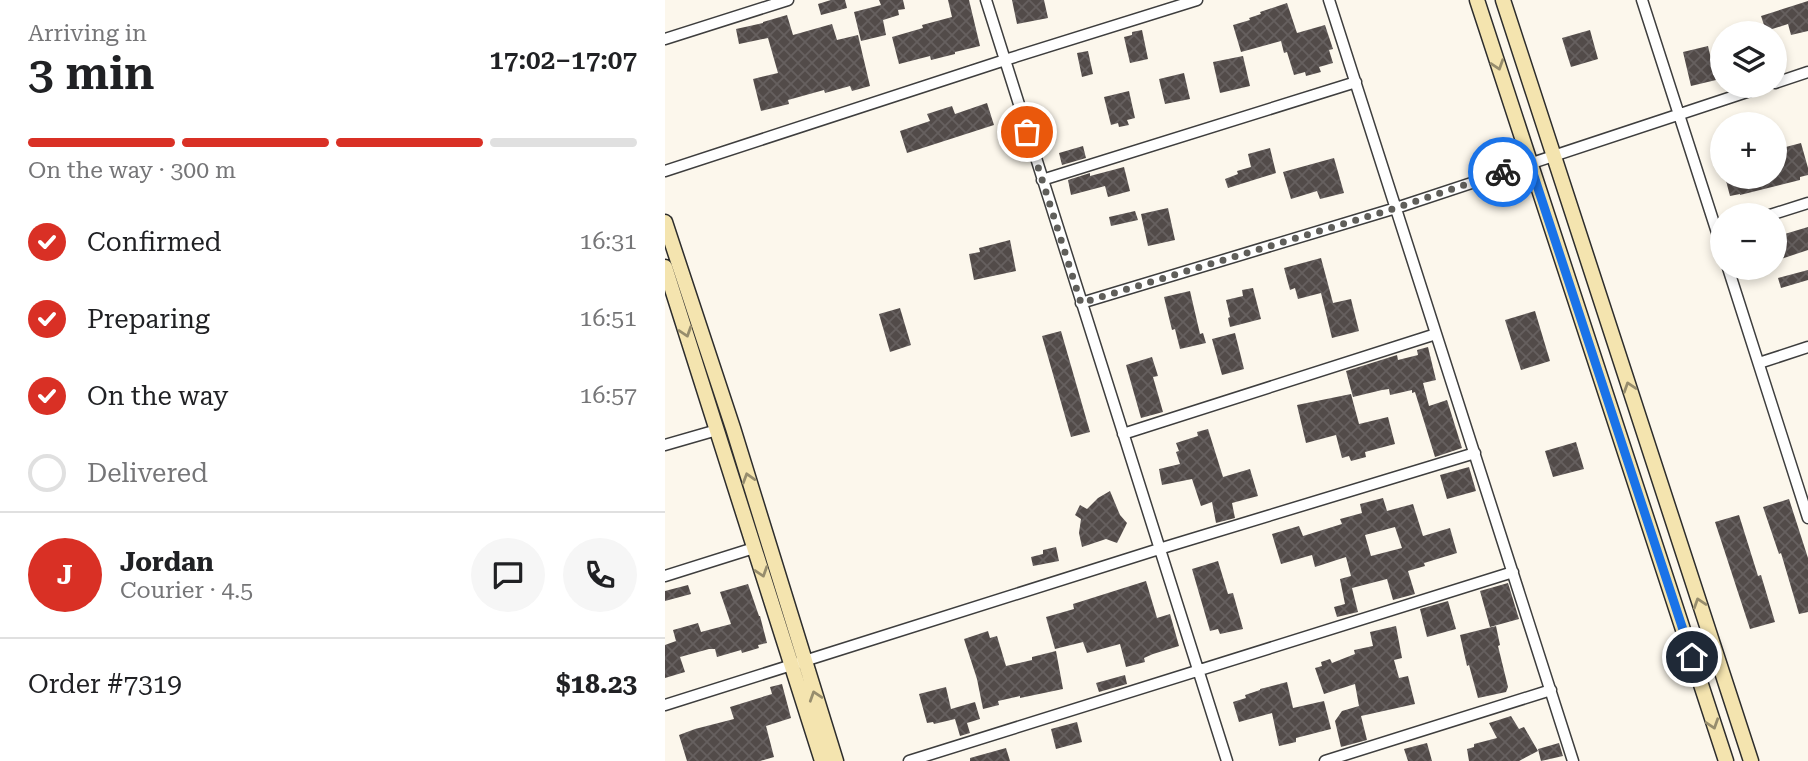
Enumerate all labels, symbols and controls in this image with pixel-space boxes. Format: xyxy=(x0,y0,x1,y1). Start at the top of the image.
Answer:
text: Arriving in xyxy=(28,20,147,47)
map controls xyxy=(1710,21,1787,280)
button: layers xyxy=(1710,21,1787,98)
text: 17:02–17:07 xyxy=(489,45,637,75)
text: 3 min xyxy=(28,46,155,100)
one-way arrow xyxy=(1490,59,1505,71)
pin xyxy=(997,102,1057,162)
button: + xyxy=(1710,112,1787,189)
icon: bag xyxy=(1008,113,1046,151)
courier xyxy=(1468,137,1538,207)
icon: bike xyxy=(1484,153,1522,191)
text: On the way · 300 m xyxy=(28,157,236,184)
button: − xyxy=(1710,203,1787,280)
icon: check xyxy=(28,223,66,261)
text: Confirmed xyxy=(87,227,222,257)
text: 16:31 xyxy=(580,228,637,255)
icon: check xyxy=(28,300,66,338)
text: Preparing xyxy=(87,304,210,334)
text: 16:51 xyxy=(580,305,637,332)
one-way arrow xyxy=(678,325,692,337)
icon: check xyxy=(28,377,66,415)
text: On the way xyxy=(87,381,228,411)
one-way arrow xyxy=(1622,381,1637,393)
text: 16:57 xyxy=(580,382,637,409)
text: Delivered xyxy=(87,458,208,488)
one-way arrow xyxy=(742,473,757,485)
button: chat xyxy=(471,538,545,612)
button: phone xyxy=(563,538,637,612)
text: Jordan xyxy=(120,547,214,577)
text: J xyxy=(57,560,73,590)
one-way arrow xyxy=(754,565,768,577)
text: Courier · 4.5 xyxy=(120,577,253,604)
one-way arrow xyxy=(1693,597,1708,609)
pin xyxy=(1662,627,1722,687)
icon: home xyxy=(1673,638,1711,676)
text: Order #7319 xyxy=(28,669,182,699)
text: $18.23 xyxy=(556,669,637,699)
one-way arrow xyxy=(809,690,823,703)
one-way arrow xyxy=(1705,717,1720,729)

